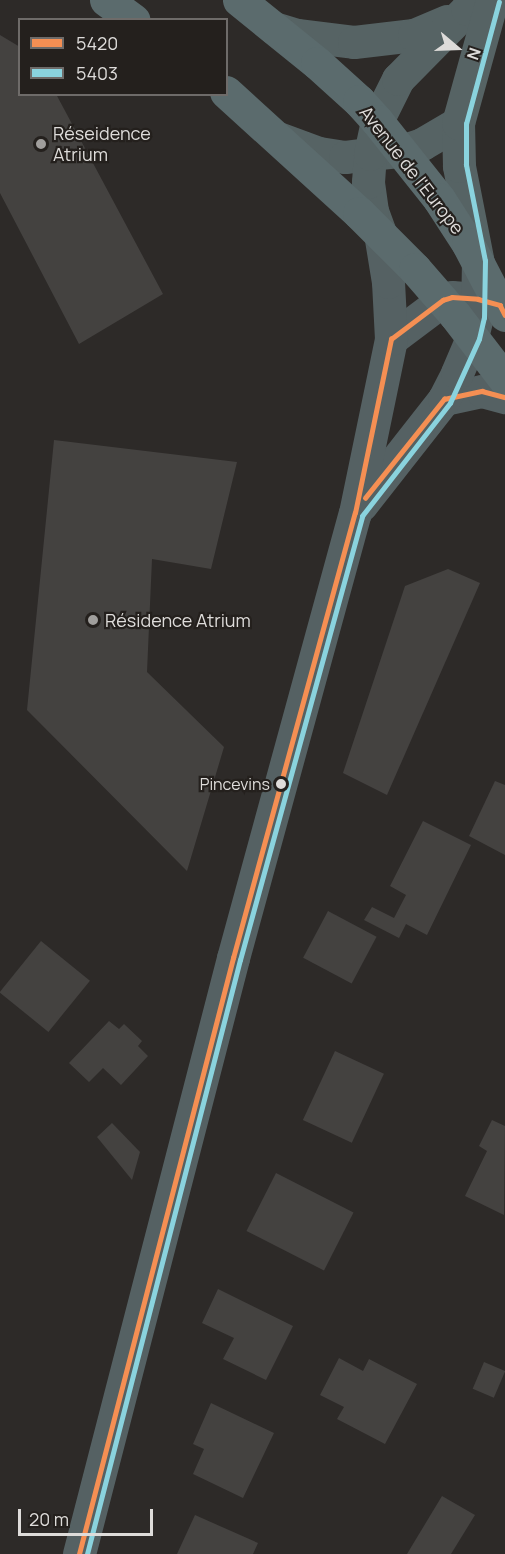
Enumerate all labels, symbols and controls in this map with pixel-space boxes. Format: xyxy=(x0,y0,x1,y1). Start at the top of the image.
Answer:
legend xyxy=(18,18,228,96)
north arrow xyxy=(427,18,487,78)
text: 5420 xyxy=(76,31,118,55)
text: N xyxy=(462,45,486,63)
text: 5403 xyxy=(76,61,118,85)
street label: Avenue de l'Europe xyxy=(355,102,469,238)
place label: Réseidence Atrium xyxy=(53,123,151,166)
marker: Réseidence Atrium xyxy=(34,137,48,151)
place label: Résidence Atrium xyxy=(105,609,251,631)
marker: Résidence Atrium xyxy=(86,613,100,627)
place label: Pincevins xyxy=(200,774,270,794)
marker: Pincevins xyxy=(275,778,287,790)
scale bar xyxy=(21,1497,156,1535)
text: 20 m xyxy=(29,1507,69,1531)

